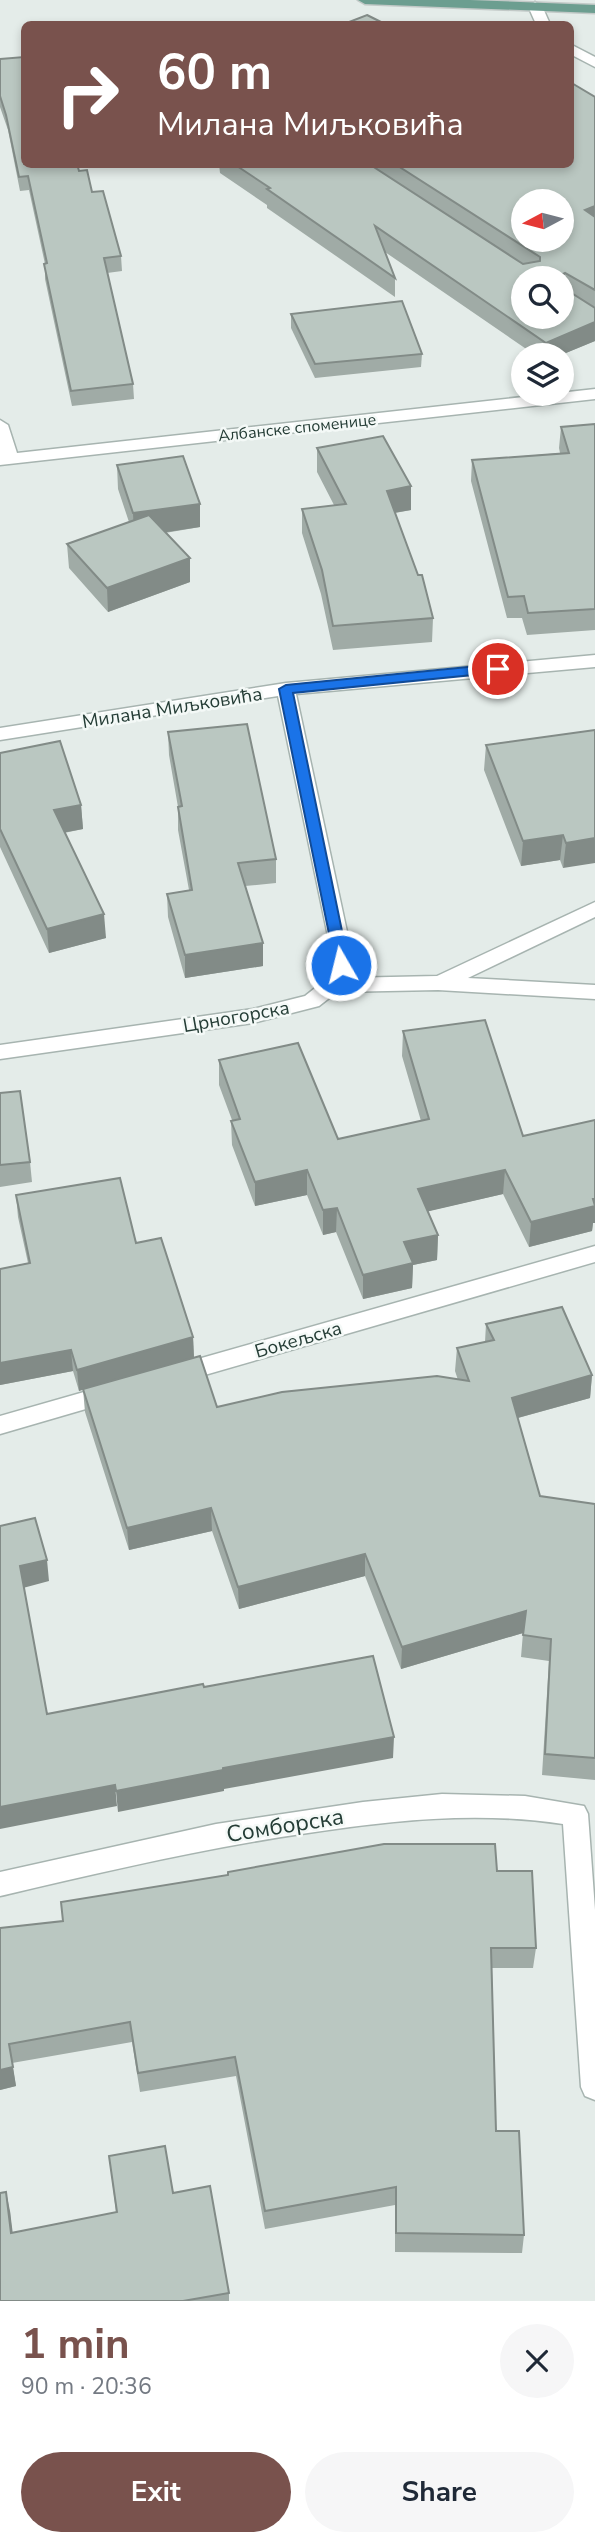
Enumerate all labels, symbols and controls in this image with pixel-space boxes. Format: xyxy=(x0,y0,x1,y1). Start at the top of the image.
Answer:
text: 60 m xyxy=(157,39,272,106)
icon: right xyxy=(42,49,133,140)
text: Милана Миљковића xyxy=(157,103,464,146)
north arrow xyxy=(511,189,574,252)
map controls xyxy=(511,189,574,406)
button: search xyxy=(511,266,574,329)
button: layers xyxy=(511,343,574,406)
street label: Албанске споменице xyxy=(217,409,377,447)
pin xyxy=(468,639,528,699)
icon: arrive xyxy=(479,650,517,688)
street label: Милана Миљковића xyxy=(80,681,264,735)
position arrow xyxy=(304,928,378,1002)
street label: Црногорска xyxy=(181,995,291,1039)
street label: Бокељска xyxy=(252,1315,345,1365)
street label: Сомборска xyxy=(224,1801,346,1850)
text: 1 min xyxy=(21,2316,130,2373)
button: close xyxy=(500,2324,574,2398)
text: 90 m · 20:36 xyxy=(21,2371,152,2402)
button: Exit xyxy=(21,2452,291,2532)
button: Share xyxy=(305,2452,574,2532)

